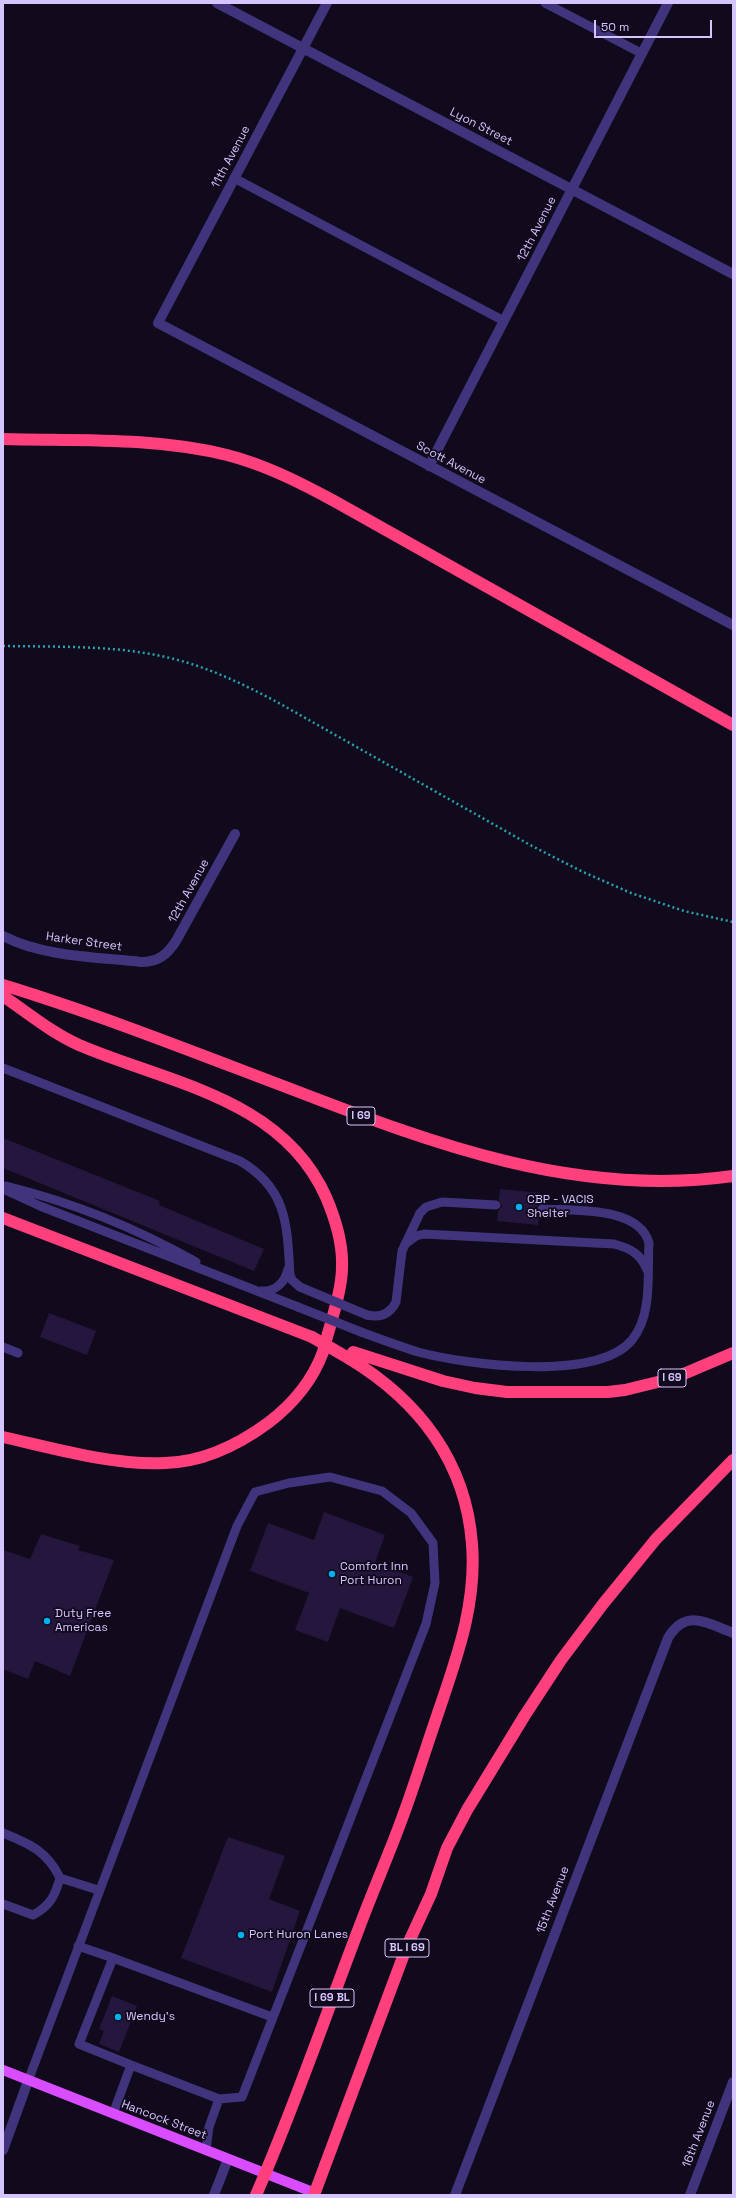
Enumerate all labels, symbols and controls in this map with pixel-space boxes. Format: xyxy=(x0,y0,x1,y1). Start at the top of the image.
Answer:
scale bar xyxy=(596,12,714,38)
text: 50 m xyxy=(601,19,629,35)
street label: Lyon Street xyxy=(447,105,515,149)
street label: 11th Avenue xyxy=(209,123,253,191)
street label: 12th Avenue xyxy=(515,194,559,264)
street label: Scott Avenue xyxy=(414,439,488,487)
street label: 12th Avenue xyxy=(166,857,212,925)
street label: Harker Street xyxy=(45,930,123,954)
road number: I 69 xyxy=(347,1107,375,1125)
place label: CBP - VACIS Shelter xyxy=(527,1193,594,1221)
marker: CBP - VACIS Shelter xyxy=(514,1202,524,1212)
road number: I 69 xyxy=(658,1369,686,1387)
place label: Comfort Inn Port Huron xyxy=(340,1560,408,1588)
marker: Comfort Inn Port Huron xyxy=(327,1569,337,1579)
place label: Duty Free Americas xyxy=(55,1607,111,1635)
marker: Duty Free Americas xyxy=(42,1616,52,1626)
street label: 15th Avenue xyxy=(534,1864,572,1936)
place label: Port Huron Lanes xyxy=(249,1928,348,1942)
marker: Port Huron Lanes xyxy=(236,1930,246,1940)
road number: BL I 69 xyxy=(385,1939,429,1957)
road number: I 69 BL xyxy=(310,1989,354,2007)
place label: Wendy's xyxy=(126,2010,175,2024)
marker: Wendy's xyxy=(113,2012,123,2022)
street label: Hancock Street xyxy=(119,2097,209,2143)
street label: 16th Avenue xyxy=(680,2098,718,2170)

